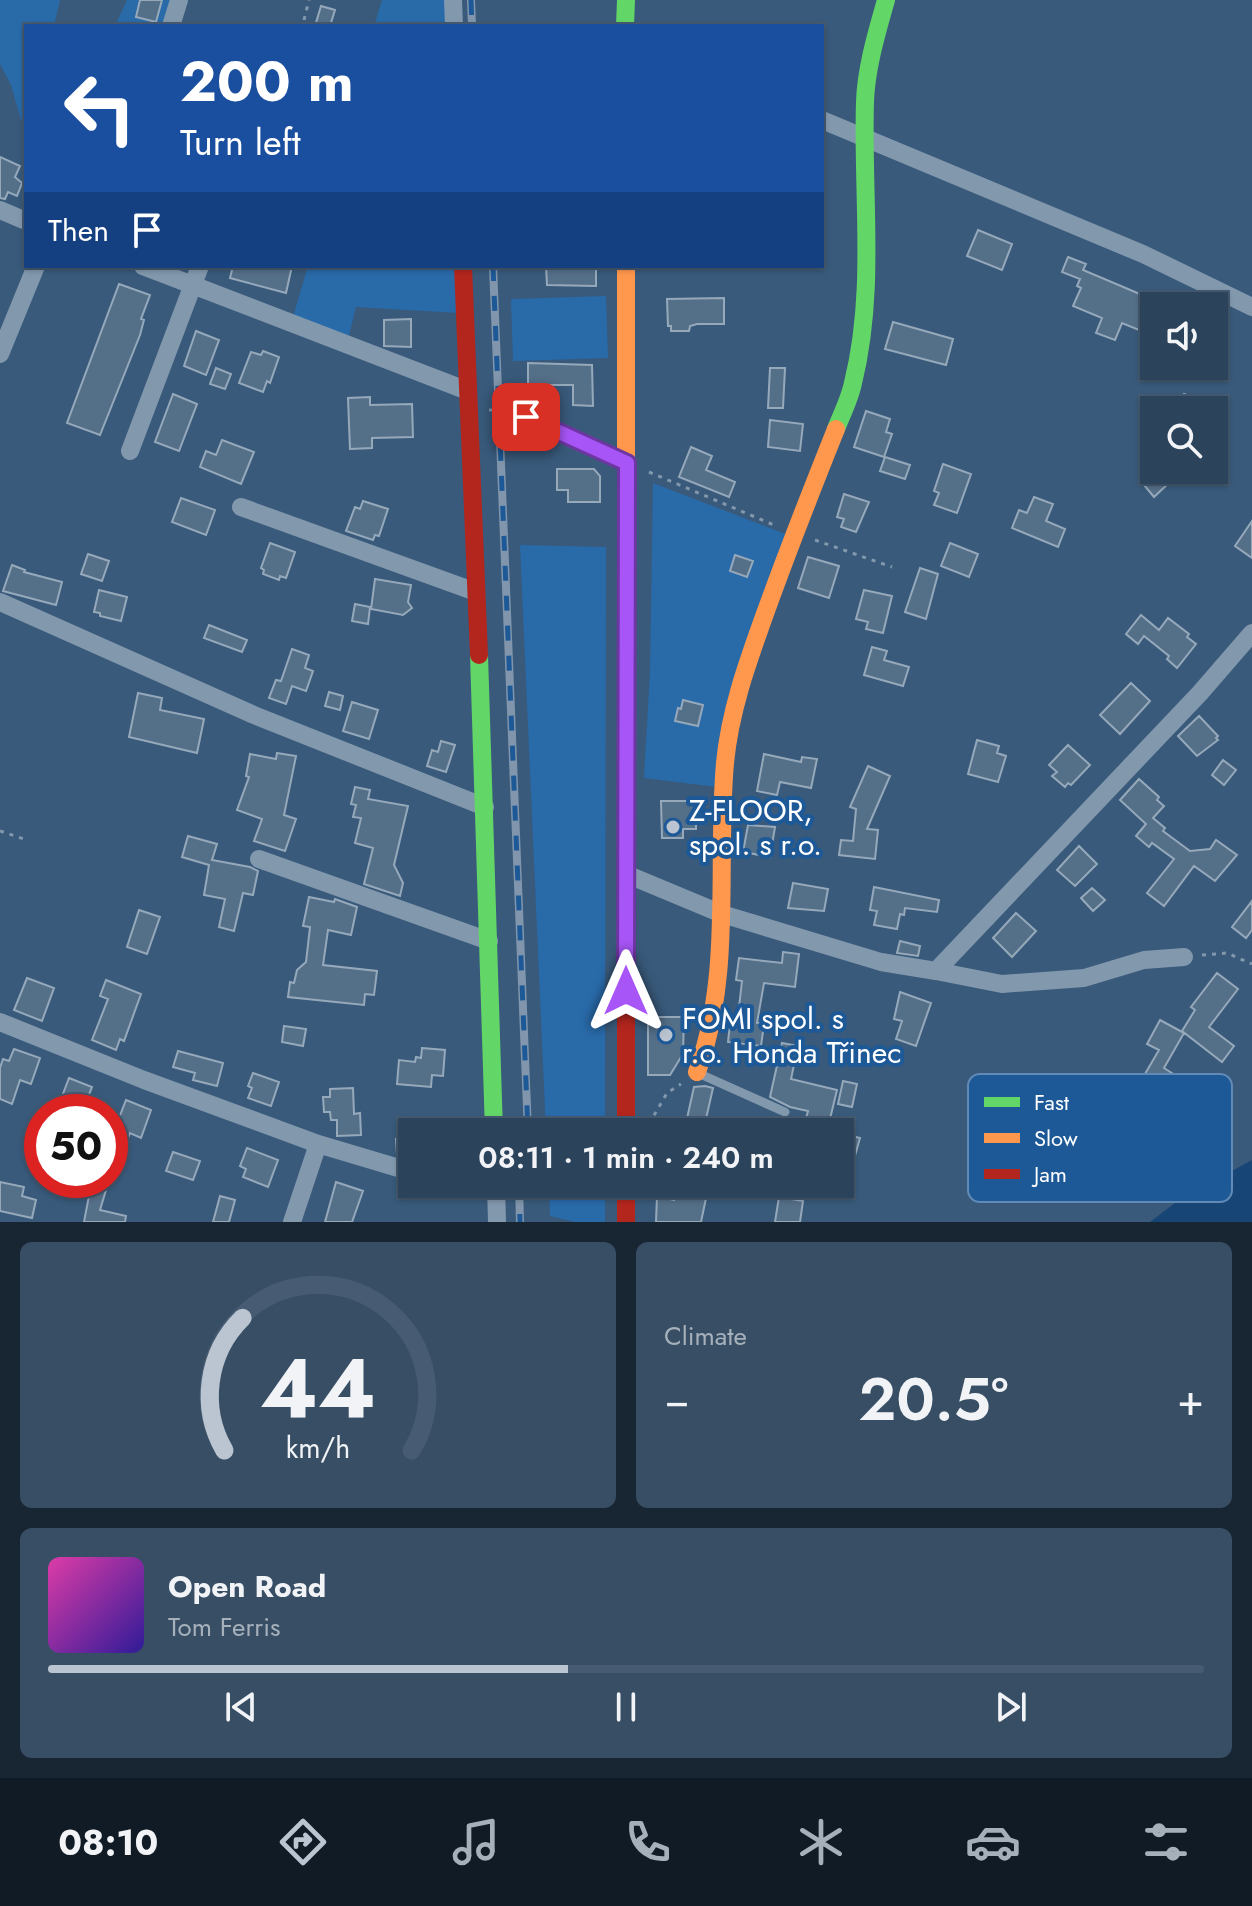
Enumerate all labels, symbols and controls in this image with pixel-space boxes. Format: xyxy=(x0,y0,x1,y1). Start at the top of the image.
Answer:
text: 200 m xyxy=(180,41,354,122)
icon: left xyxy=(48,56,152,160)
text: Turn left xyxy=(180,116,301,168)
icon: arrive xyxy=(125,208,169,252)
text: Then xyxy=(48,209,109,252)
map controls xyxy=(1140,292,1228,484)
button: sound xyxy=(1140,292,1228,380)
pin xyxy=(492,383,560,451)
icon: arrive xyxy=(504,395,548,439)
button: search xyxy=(1140,396,1228,484)
place label: Z-FLOOR, spol. s r.o. xyxy=(689,789,822,866)
marker: Z-FLOOR, spol. s r.o. xyxy=(664,818,682,836)
position arrow xyxy=(584,949,668,1033)
place label: FOMI spol. s r.o. Honda Třinec xyxy=(682,997,902,1074)
marker: FOMI spol. s r.o. Honda Třinec xyxy=(657,1026,675,1044)
legend xyxy=(968,1074,1232,1202)
text: Fast xyxy=(1034,1086,1070,1118)
speed limit sign: 50 xyxy=(24,1094,128,1198)
text: Slow xyxy=(1034,1122,1078,1154)
text: 08:11 · 1 min · 240 m xyxy=(478,1136,774,1179)
text: Jam xyxy=(1031,1158,1067,1190)
text: Climate xyxy=(664,1317,747,1355)
text: 44 xyxy=(260,1328,376,1448)
text: 20.5° xyxy=(859,1356,1008,1443)
text: − xyxy=(664,1368,690,1432)
text: + xyxy=(1177,1368,1204,1432)
text: km/h xyxy=(286,1427,350,1469)
text: Open Road xyxy=(168,1565,326,1608)
text: Tom Ferris xyxy=(168,1608,280,1646)
icon: previous xyxy=(219,1685,263,1729)
icon: pause xyxy=(604,1685,648,1729)
icon: next xyxy=(989,1685,1033,1729)
icon: directions xyxy=(275,1814,331,1870)
icon: music xyxy=(448,1814,504,1870)
icon: phone xyxy=(620,1814,676,1870)
icon: climate xyxy=(793,1814,849,1870)
icon: car xyxy=(965,1814,1021,1870)
icon: filters xyxy=(1138,1814,1194,1870)
text: 08:10 xyxy=(58,1816,158,1868)

